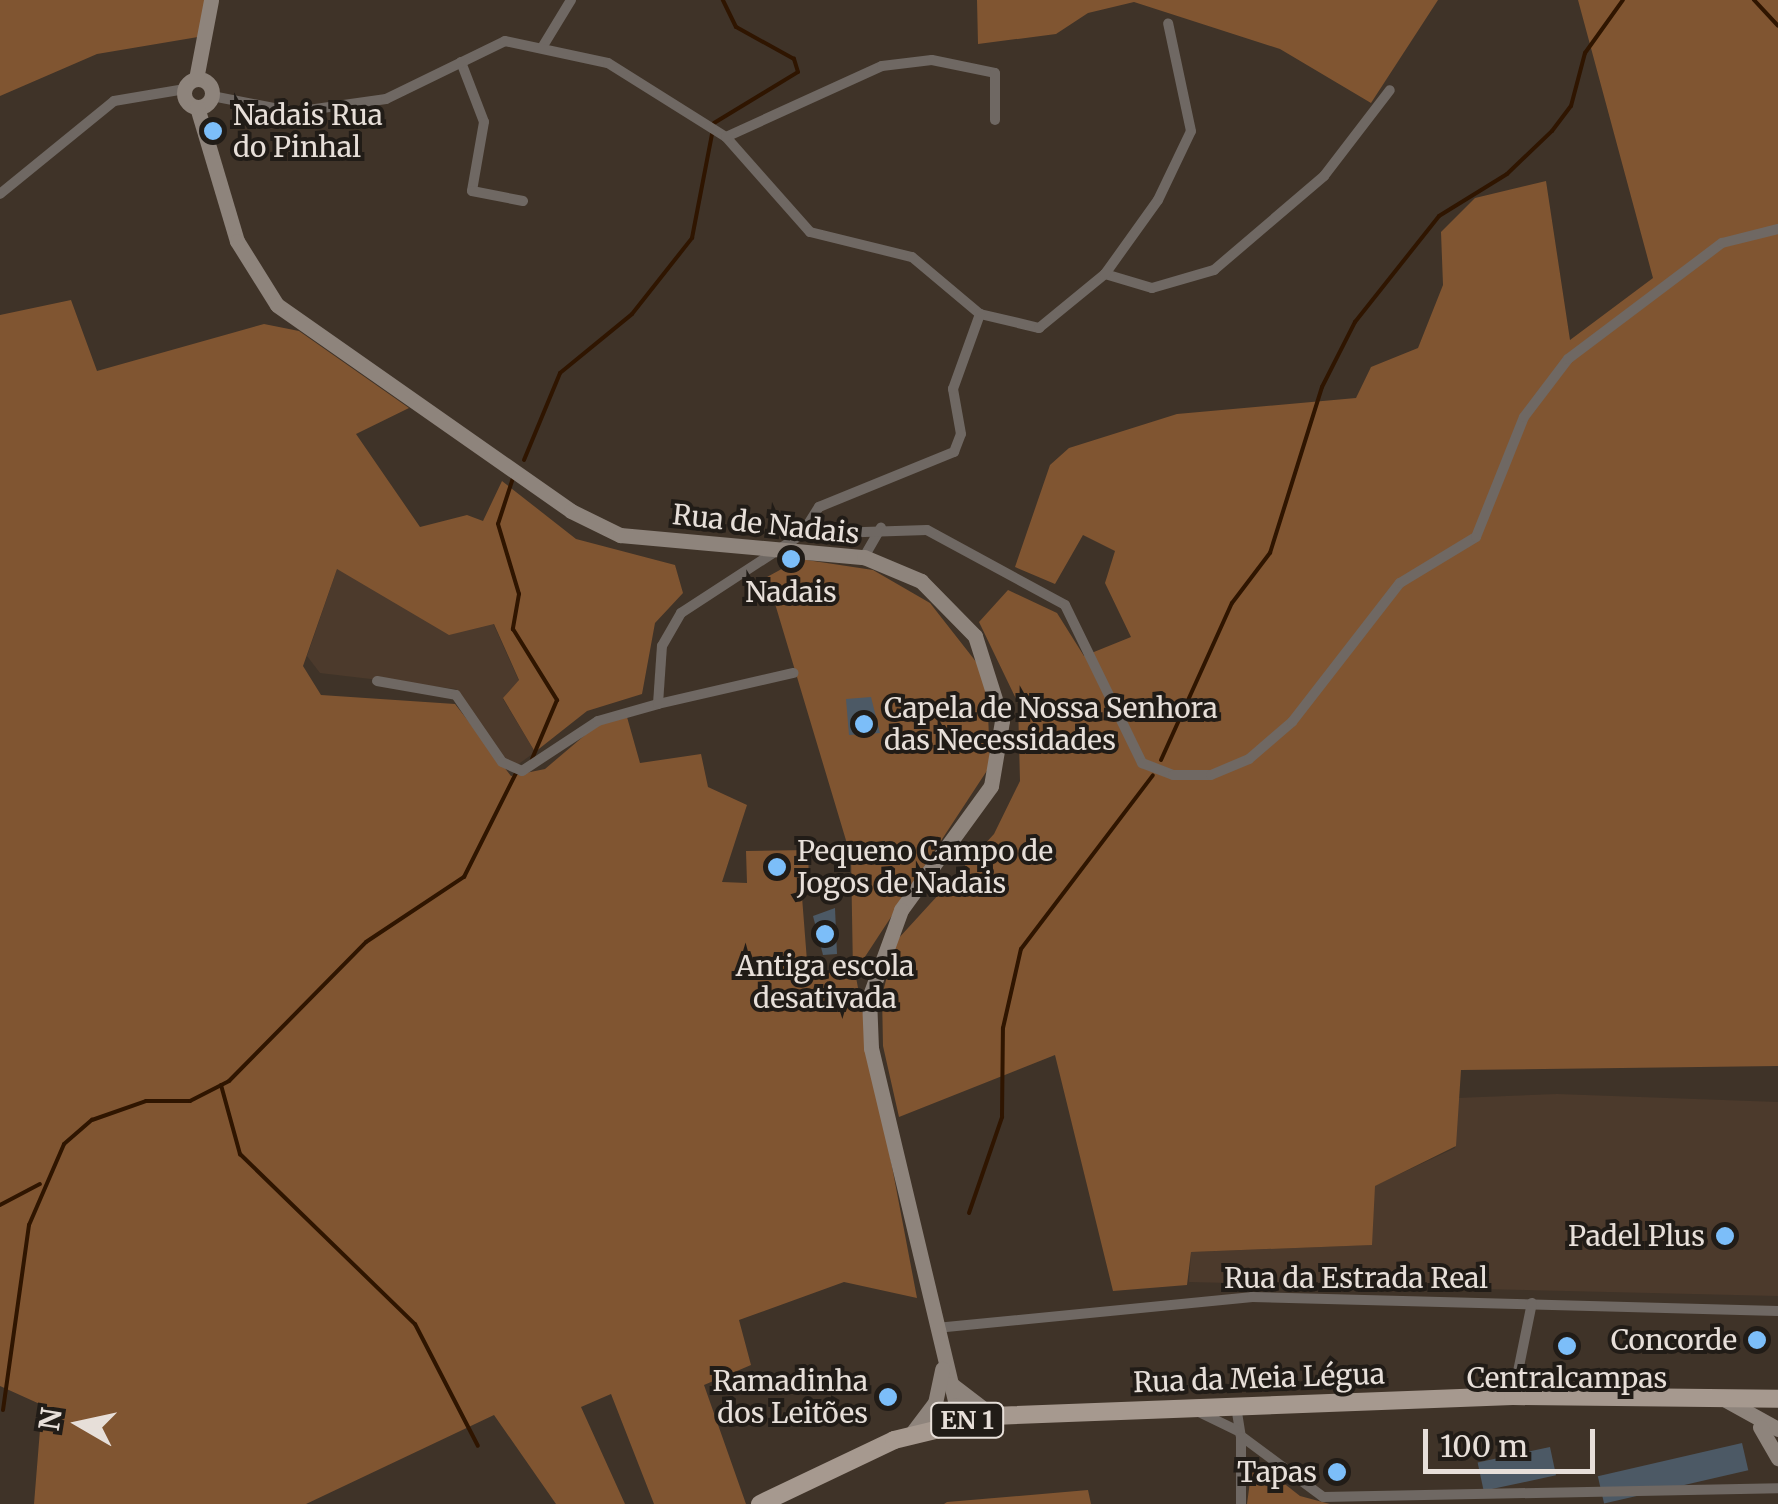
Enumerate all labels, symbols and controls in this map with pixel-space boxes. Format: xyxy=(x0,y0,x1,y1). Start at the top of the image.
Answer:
place label: Nadais Rua do Pinhal xyxy=(233,98,383,164)
marker: Nadais Rua do Pinhal xyxy=(202,120,224,142)
street label: Rua de Nadais xyxy=(671,497,861,551)
marker: Nadais xyxy=(780,548,802,570)
place label: Nadais xyxy=(745,575,837,609)
place label: Capela de Nossa Senhora das Necessidades xyxy=(884,691,1218,757)
marker: Capela de Nossa Senhora das Necessidades xyxy=(853,713,875,735)
place label: Pequeno Campo de Jogos de Nadais xyxy=(797,834,1053,900)
marker: Pequeno Campo de Jogos de Nadais xyxy=(766,856,788,878)
marker: Antiga escola desativada xyxy=(814,923,836,945)
place label: Antiga escola desativada xyxy=(736,949,914,1015)
place label: Padel Plus xyxy=(1568,1219,1705,1253)
marker: Padel Plus xyxy=(1714,1225,1736,1247)
street label: Rua da Estrada Real xyxy=(1224,1261,1488,1295)
place label: Concorde xyxy=(1611,1323,1737,1357)
marker: Concorde xyxy=(1746,1329,1768,1351)
marker: Centralcampas xyxy=(1556,1335,1578,1357)
street label: Rua da Meia Légua xyxy=(1133,1357,1385,1399)
place label: Centralcampas xyxy=(1467,1361,1667,1395)
place label: Ramadinha dos Leitões xyxy=(712,1364,868,1430)
north arrow xyxy=(30,1374,130,1474)
marker: Ramadinha dos Leitões xyxy=(877,1386,899,1408)
road number: EN 1 xyxy=(930,1400,1004,1440)
text: N xyxy=(31,1406,70,1433)
scale bar xyxy=(1428,1409,1600,1471)
text: 100 m xyxy=(1440,1427,1528,1465)
place label: Tapas xyxy=(1237,1455,1317,1489)
marker: Tapas xyxy=(1326,1461,1348,1483)

